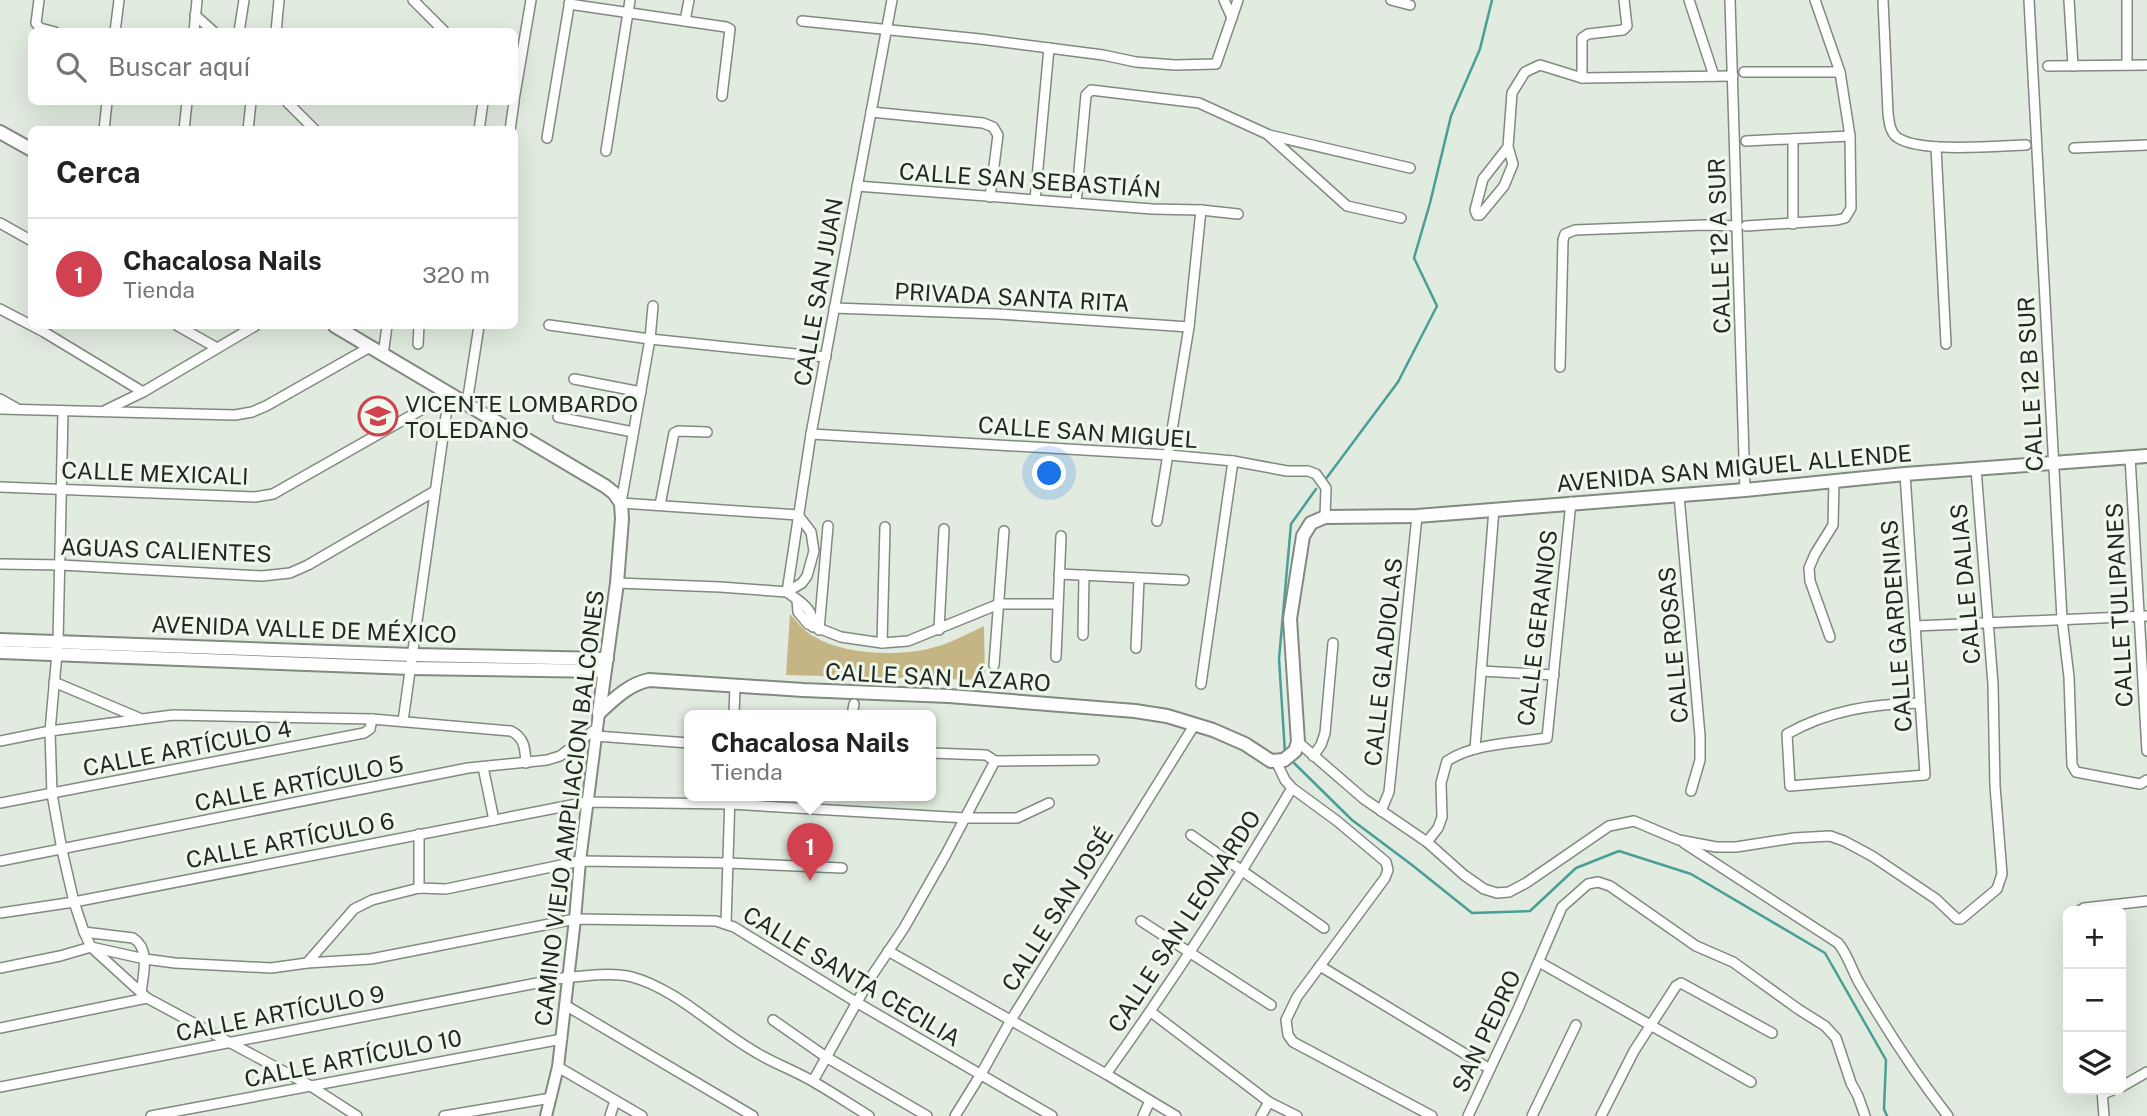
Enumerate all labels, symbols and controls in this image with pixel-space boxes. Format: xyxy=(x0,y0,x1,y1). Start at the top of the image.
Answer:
search box xyxy=(28,28,518,105)
icon: search xyxy=(52,48,90,86)
text: Buscar aquí xyxy=(108,51,250,82)
text: Cerca xyxy=(56,154,141,190)
street label: CALLE SAN SEBASTIÁN xyxy=(898,157,1162,203)
street label: CALLE 12 A SUR xyxy=(1702,158,1736,334)
street label: CALLE SAN JUAN xyxy=(788,196,848,388)
text: Chacalosa Nails xyxy=(123,245,322,276)
text: 1 xyxy=(74,261,84,288)
text: 320 m xyxy=(422,261,490,288)
text: Tienda xyxy=(123,276,195,303)
street label: PRIVADA SANTA RITA xyxy=(894,277,1130,317)
street label: CALLE 12 B SUR xyxy=(2012,296,2048,472)
place label: VICENTE LOMBARDO TOLEDANO xyxy=(405,390,638,443)
school or university icon: VICENTE LOMBARDO TOLEDANO xyxy=(357,395,399,437)
street label: CALLE SAN MIGUEL xyxy=(977,411,1199,453)
street label: AVENIDA SAN MIGUEL ALLENDE xyxy=(1555,439,1913,497)
street label: CALLE MEXICALI xyxy=(61,456,249,490)
your location xyxy=(1032,456,1066,490)
street label: CALLE TULIPANES xyxy=(2100,502,2138,708)
street label: CALLE DALIAS xyxy=(1945,503,1985,665)
street label: CALLE GARDENIAS xyxy=(1875,519,1917,733)
street label: CALLE GERANIOS xyxy=(1512,528,1562,728)
street label: AGUAS CALIENTES xyxy=(60,533,272,567)
street label: CALLE GLADIOLAS xyxy=(1359,556,1407,768)
street label: CALLE ROSAS xyxy=(1653,566,1693,724)
street label: CAMINO VIEJO AMPLIACION BALCONES xyxy=(529,588,609,1028)
street label: AVENIDA VALLE DE MÉXICO xyxy=(151,610,457,648)
street label: CALLE SAN LÁZARO xyxy=(824,658,1052,696)
popup xyxy=(684,710,936,801)
street label: CALLE ARTÍCULO 4 xyxy=(80,715,294,781)
text: Chacalosa Nails xyxy=(711,727,909,758)
street label: CALLE ARTÍCULO 5 xyxy=(192,750,406,816)
text: Tienda xyxy=(711,758,783,785)
street label: CALLE SAN LEONARDO xyxy=(1102,805,1266,1037)
street label: CALLE ARTÍCULO 6 xyxy=(184,807,396,873)
street label: CALLE SAN JOSÉ xyxy=(996,822,1118,996)
pin: 1 xyxy=(787,823,833,881)
street label: CALLE SANTA CECILIA xyxy=(738,900,966,1052)
map controls xyxy=(2063,906,2126,1095)
button: + xyxy=(2063,906,2126,969)
street label: SAN PEDRO xyxy=(1446,966,1526,1096)
button: − xyxy=(2063,969,2126,1032)
street label: CALLE ARTÍCULO 9 xyxy=(174,980,386,1046)
street label: CALLE ARTÍCULO 10 xyxy=(242,1024,464,1092)
button: layers xyxy=(2063,1032,2126,1095)

